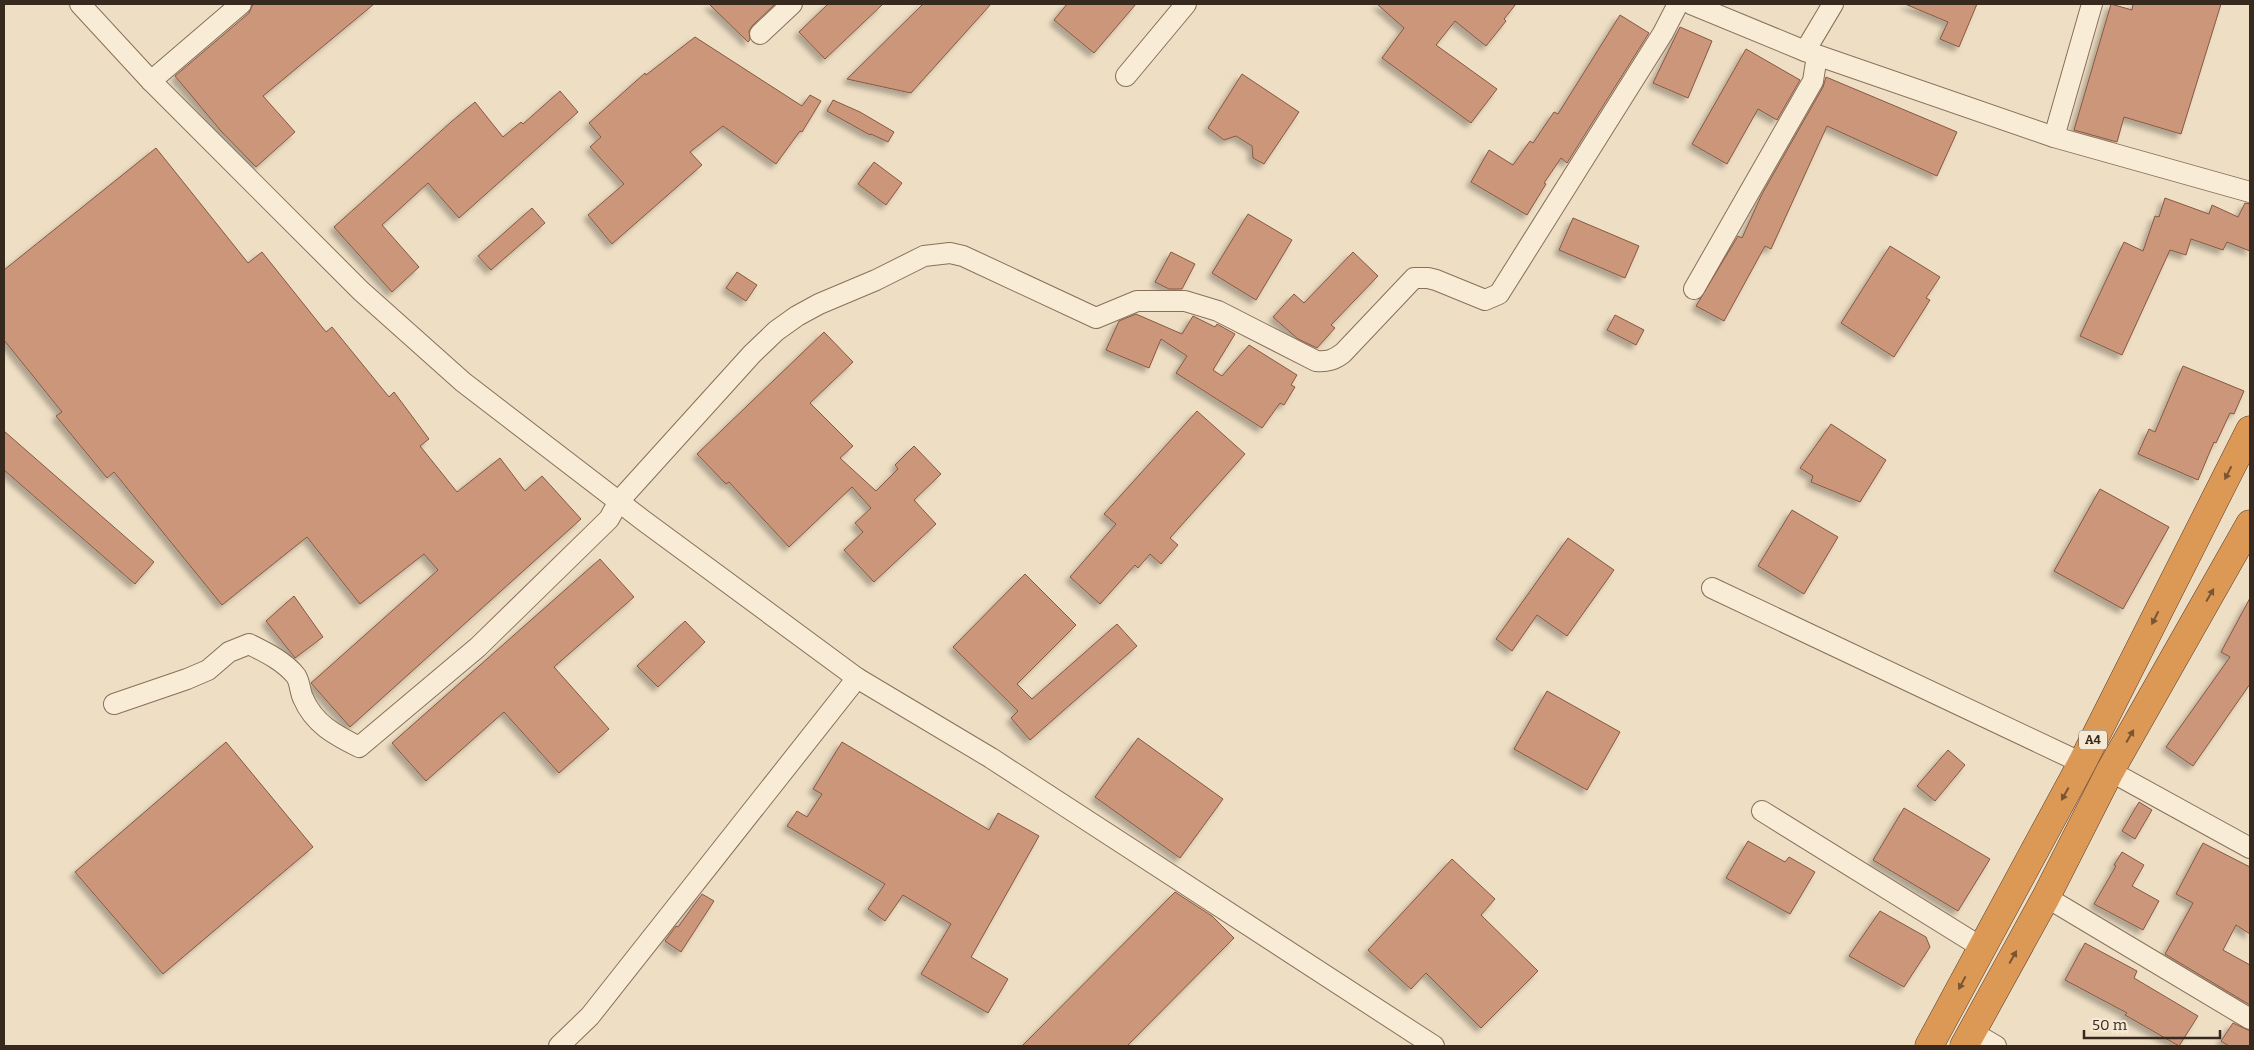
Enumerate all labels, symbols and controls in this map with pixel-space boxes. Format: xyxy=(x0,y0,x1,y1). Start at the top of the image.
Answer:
one-way arrow xyxy=(2224,466,2232,480)
one-way arrow xyxy=(2206,588,2214,602)
one-way arrow xyxy=(2151,611,2159,626)
road number: A4 xyxy=(2079,730,2107,750)
one-way arrow xyxy=(2125,730,2134,743)
one-way arrow xyxy=(2061,787,2069,801)
one-way arrow xyxy=(2009,950,2017,965)
one-way arrow xyxy=(1958,976,1966,990)
scale bar xyxy=(2084,1008,2220,1040)
text: 50 m xyxy=(2092,1016,2128,1034)

